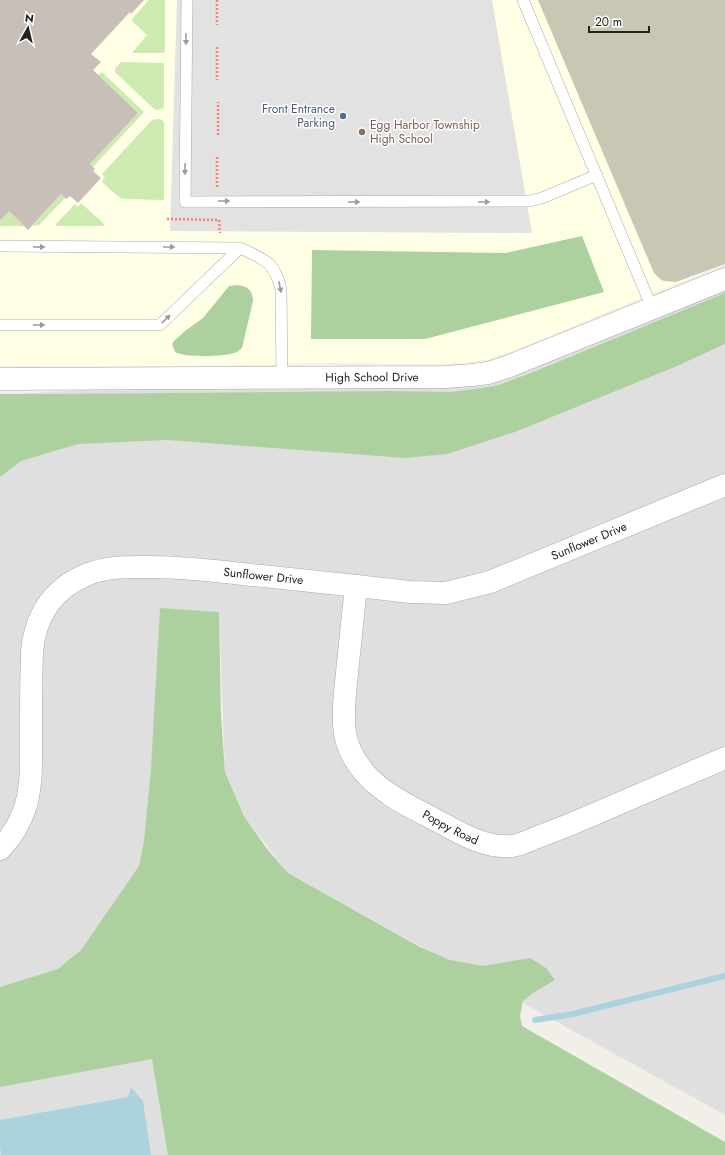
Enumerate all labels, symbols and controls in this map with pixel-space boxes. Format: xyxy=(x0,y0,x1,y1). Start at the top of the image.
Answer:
north arrow xyxy=(8,8,48,48)
scale bar xyxy=(589,8,649,34)
text: N xyxy=(24,10,35,27)
text: 20 m xyxy=(595,13,622,31)
one-way arrow xyxy=(183,33,189,46)
place label: Front Entrance Parking xyxy=(262,100,335,132)
marker: Front Entrance Parking xyxy=(338,111,348,121)
place label: Egg Harbor Township High School xyxy=(370,116,480,148)
marker: Egg Harbor Township High School xyxy=(357,127,367,137)
one-way arrow xyxy=(182,163,189,175)
one-way arrow xyxy=(218,198,231,204)
one-way arrow xyxy=(348,199,361,205)
one-way arrow xyxy=(478,199,491,205)
one-way arrow xyxy=(33,244,46,250)
one-way arrow xyxy=(163,244,175,251)
one-way arrow xyxy=(277,281,283,293)
one-way arrow xyxy=(162,315,171,324)
one-way arrow xyxy=(33,322,46,328)
street label: High School Drive xyxy=(325,368,419,387)
street label: Sunflower Drive xyxy=(548,517,630,565)
street label: Sunflower Drive xyxy=(222,563,304,589)
street label: Poppy Road xyxy=(419,806,481,849)

